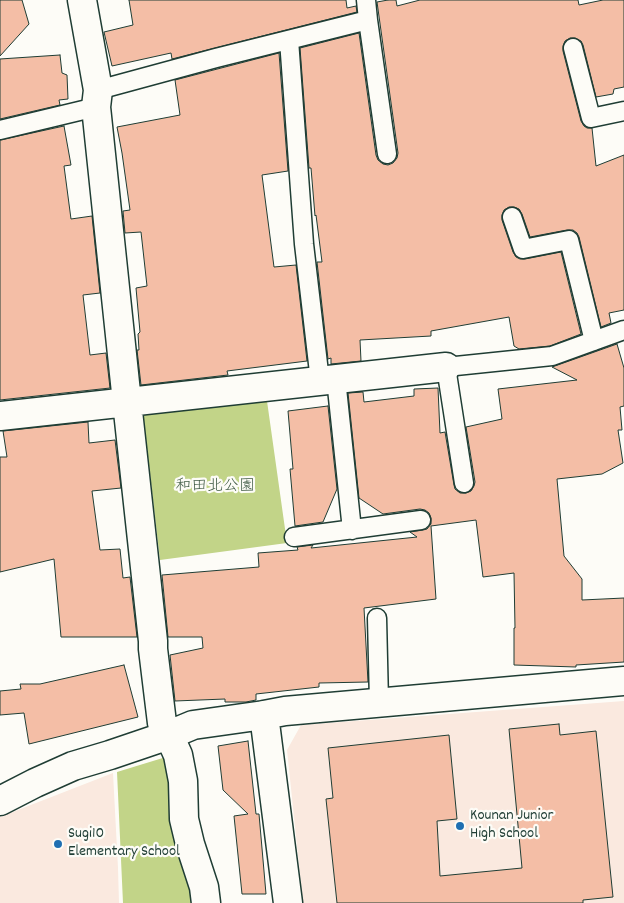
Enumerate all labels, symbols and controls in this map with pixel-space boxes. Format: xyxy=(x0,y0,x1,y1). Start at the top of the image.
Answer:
park label: 和田北公園 xyxy=(175,478,255,498)
place label: Kounan Junior High School xyxy=(470,807,553,845)
marker: Kounan Junior High School xyxy=(454,820,466,832)
place label: Sugi10 Elementary School xyxy=(68,825,180,863)
marker: Sugi10 Elementary School xyxy=(52,838,64,850)

